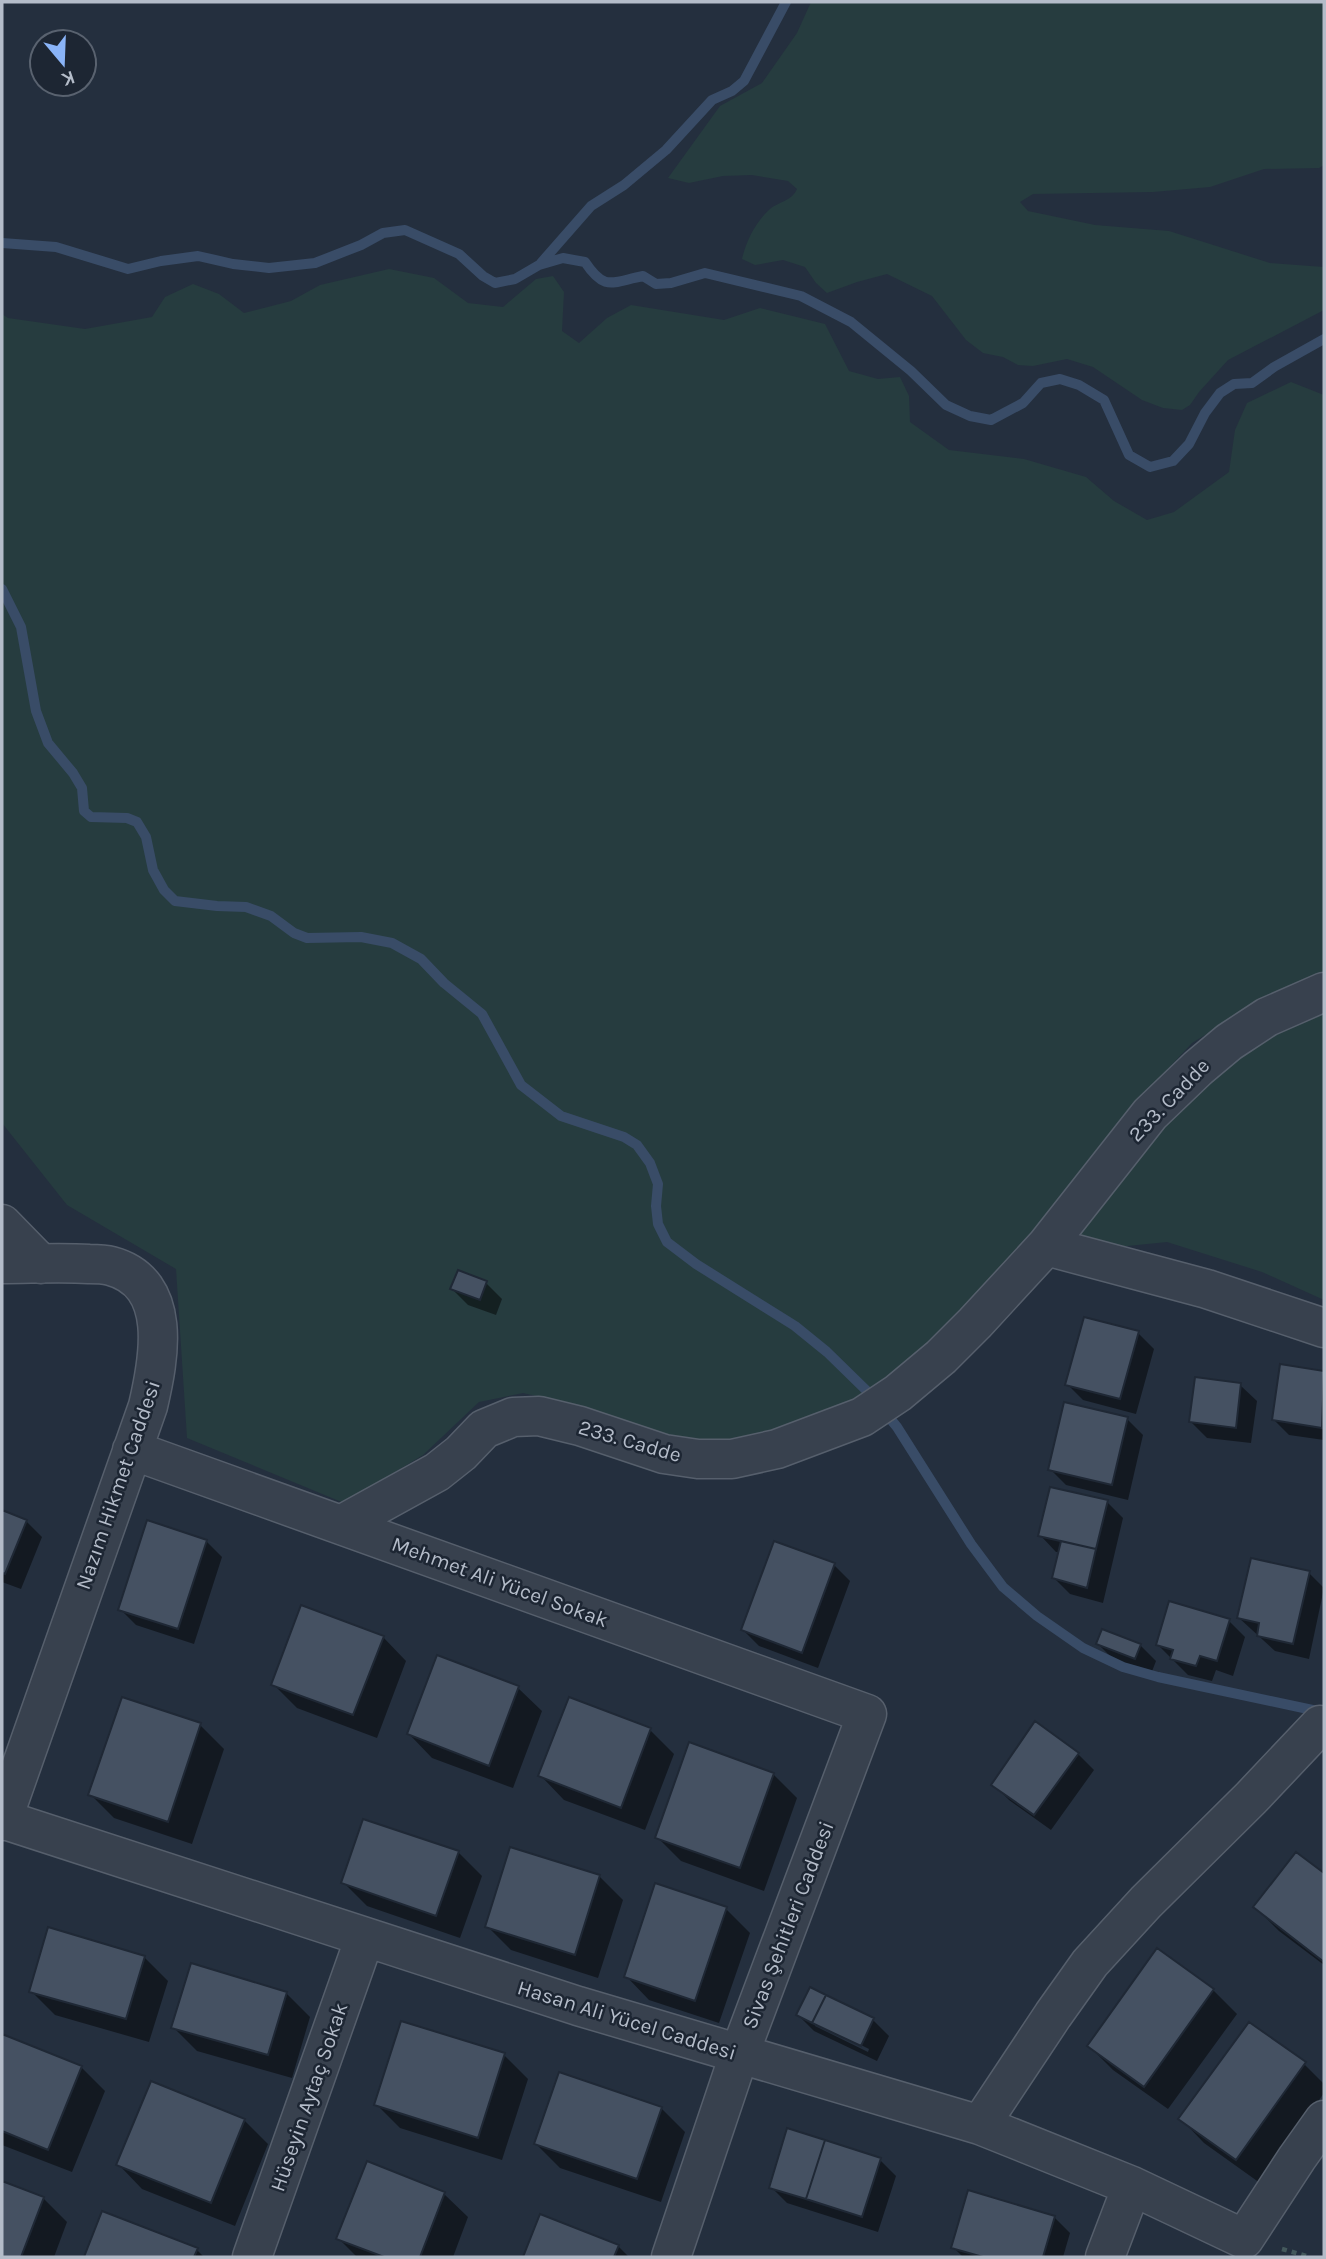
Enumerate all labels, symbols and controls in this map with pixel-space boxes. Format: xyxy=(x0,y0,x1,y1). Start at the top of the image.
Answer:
north arrow xyxy=(28,28,98,98)
text: K xyxy=(58,66,78,91)
street label: 233. Cadde xyxy=(1124,1054,1214,1146)
street label: Nazım Hikmet Caddesi xyxy=(71,1377,165,1593)
street label: 233. Cadde xyxy=(576,1415,684,1467)
street label: Mehmet Ali Yücel Sokak xyxy=(389,1532,612,1632)
street label: Sivas Şehitleri Caddesi xyxy=(737,1818,839,2032)
street label: Hasan Ali Yücel Caddesi xyxy=(515,1975,739,2065)
street label: Hüseyin Aytaç Sokak xyxy=(265,1999,353,2195)

